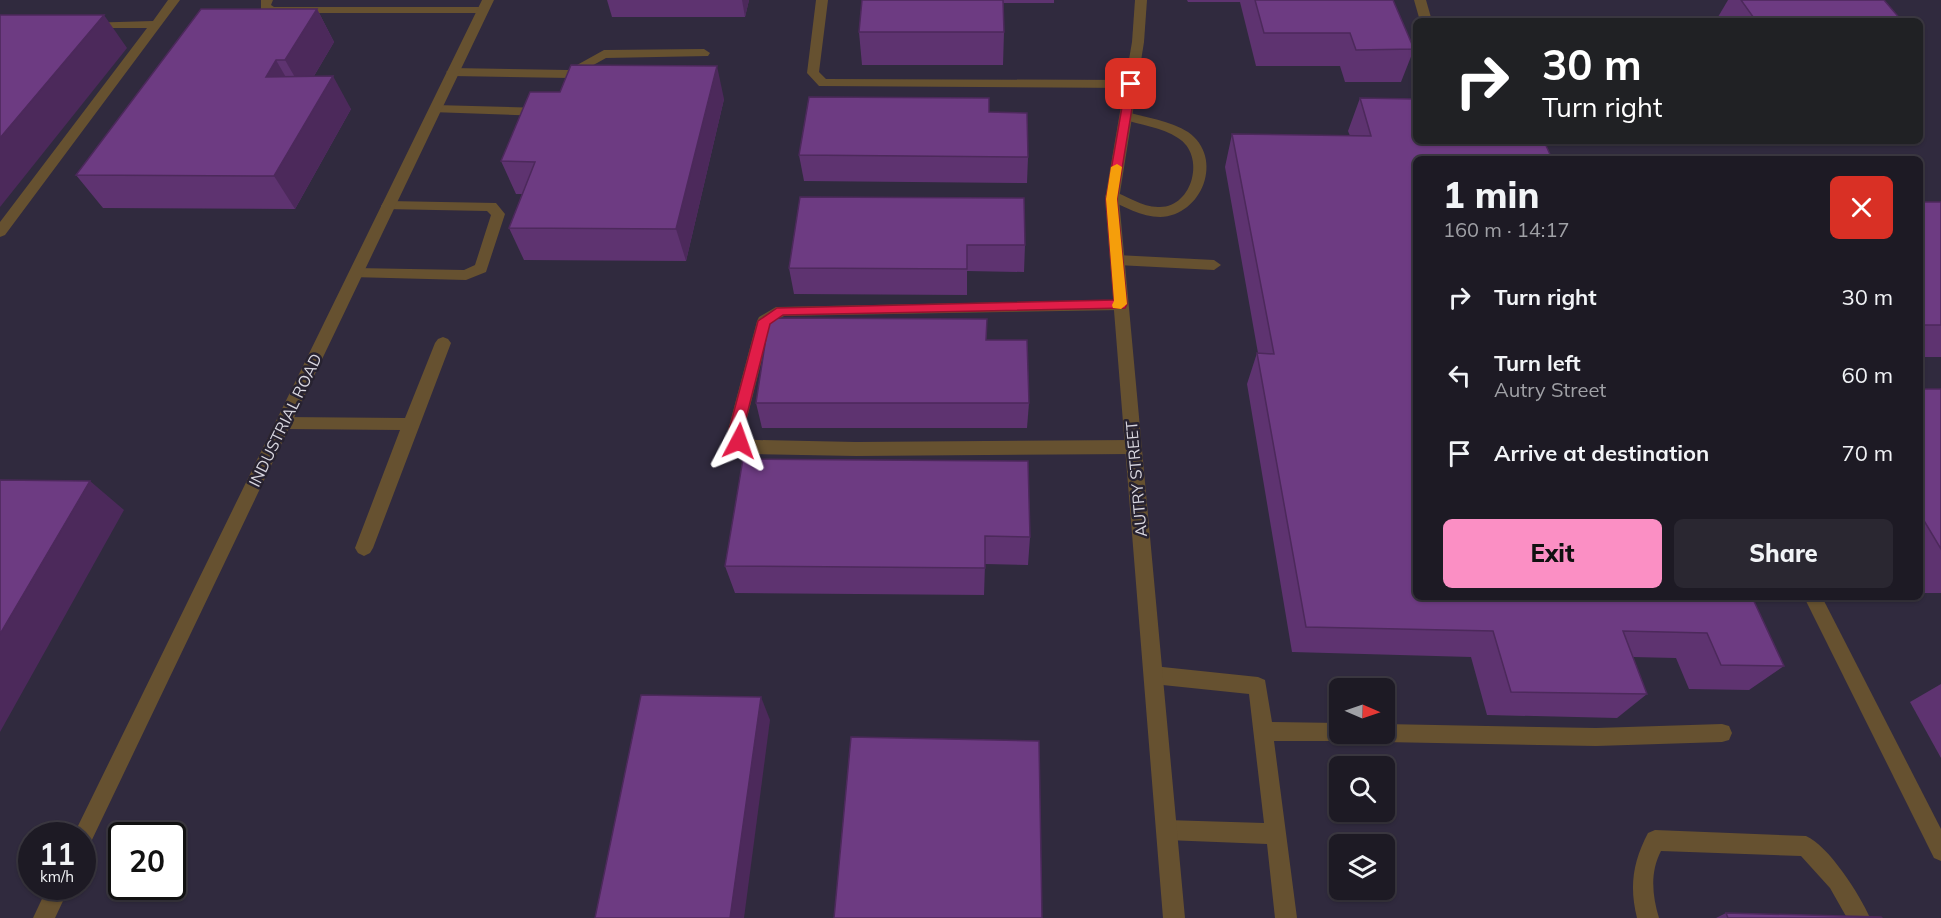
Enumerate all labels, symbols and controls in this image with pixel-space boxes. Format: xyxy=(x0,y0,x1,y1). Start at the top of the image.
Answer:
text: 30 m xyxy=(1542,38,1642,91)
icon: right xyxy=(1443,42,1521,120)
pin xyxy=(1105,58,1156,109)
icon: arrive xyxy=(1114,67,1147,100)
text: Turn right xyxy=(1542,90,1662,124)
text: 1 min xyxy=(1443,172,1539,217)
button: close xyxy=(1830,176,1893,239)
text: 160 m · 14:17 xyxy=(1443,217,1569,242)
icon: right xyxy=(1443,281,1476,314)
text: Turn right xyxy=(1494,283,1597,311)
text: 30 m xyxy=(1842,283,1893,311)
text: Turn left xyxy=(1494,349,1581,377)
street label: INDUSTRIAL ROAD xyxy=(244,350,326,490)
icon: left xyxy=(1443,359,1476,392)
text: 60 m xyxy=(1842,361,1893,389)
text: Autry Street xyxy=(1494,377,1606,402)
position arrow xyxy=(707,409,771,473)
street label: AUTRY STREET xyxy=(1121,420,1151,538)
icon: arrive xyxy=(1443,437,1476,470)
text: Arrive at destination xyxy=(1494,439,1709,467)
text: 70 m xyxy=(1842,439,1893,467)
button: Exit xyxy=(1443,519,1662,588)
button: Share xyxy=(1674,519,1893,588)
north arrow xyxy=(1329,678,1395,744)
map controls xyxy=(1329,678,1395,900)
button: search xyxy=(1329,756,1395,822)
speed limit sign: 20 xyxy=(108,822,186,900)
button: layers xyxy=(1329,834,1395,900)
text: 11 xyxy=(39,835,75,873)
text: km/h xyxy=(40,867,74,886)

